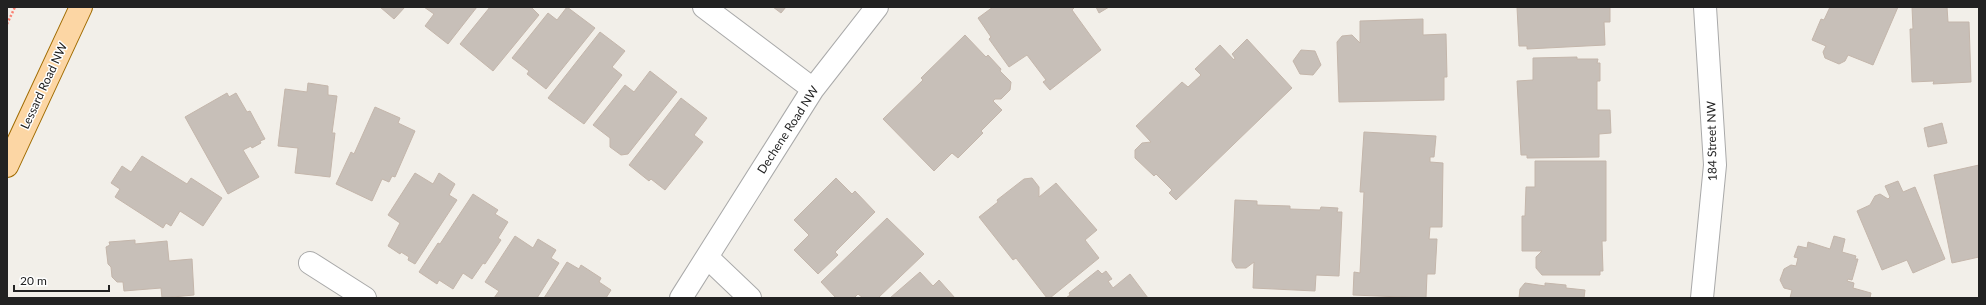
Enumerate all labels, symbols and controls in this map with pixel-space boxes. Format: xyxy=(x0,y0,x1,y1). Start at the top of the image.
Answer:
street label: Lessard Road NW xyxy=(17,40,70,131)
street label: Dechene Road NW xyxy=(754,83,822,176)
street label: 184 Street NW xyxy=(1703,100,1720,181)
scale bar xyxy=(14,267,109,293)
text: 20 m xyxy=(20,273,47,288)

